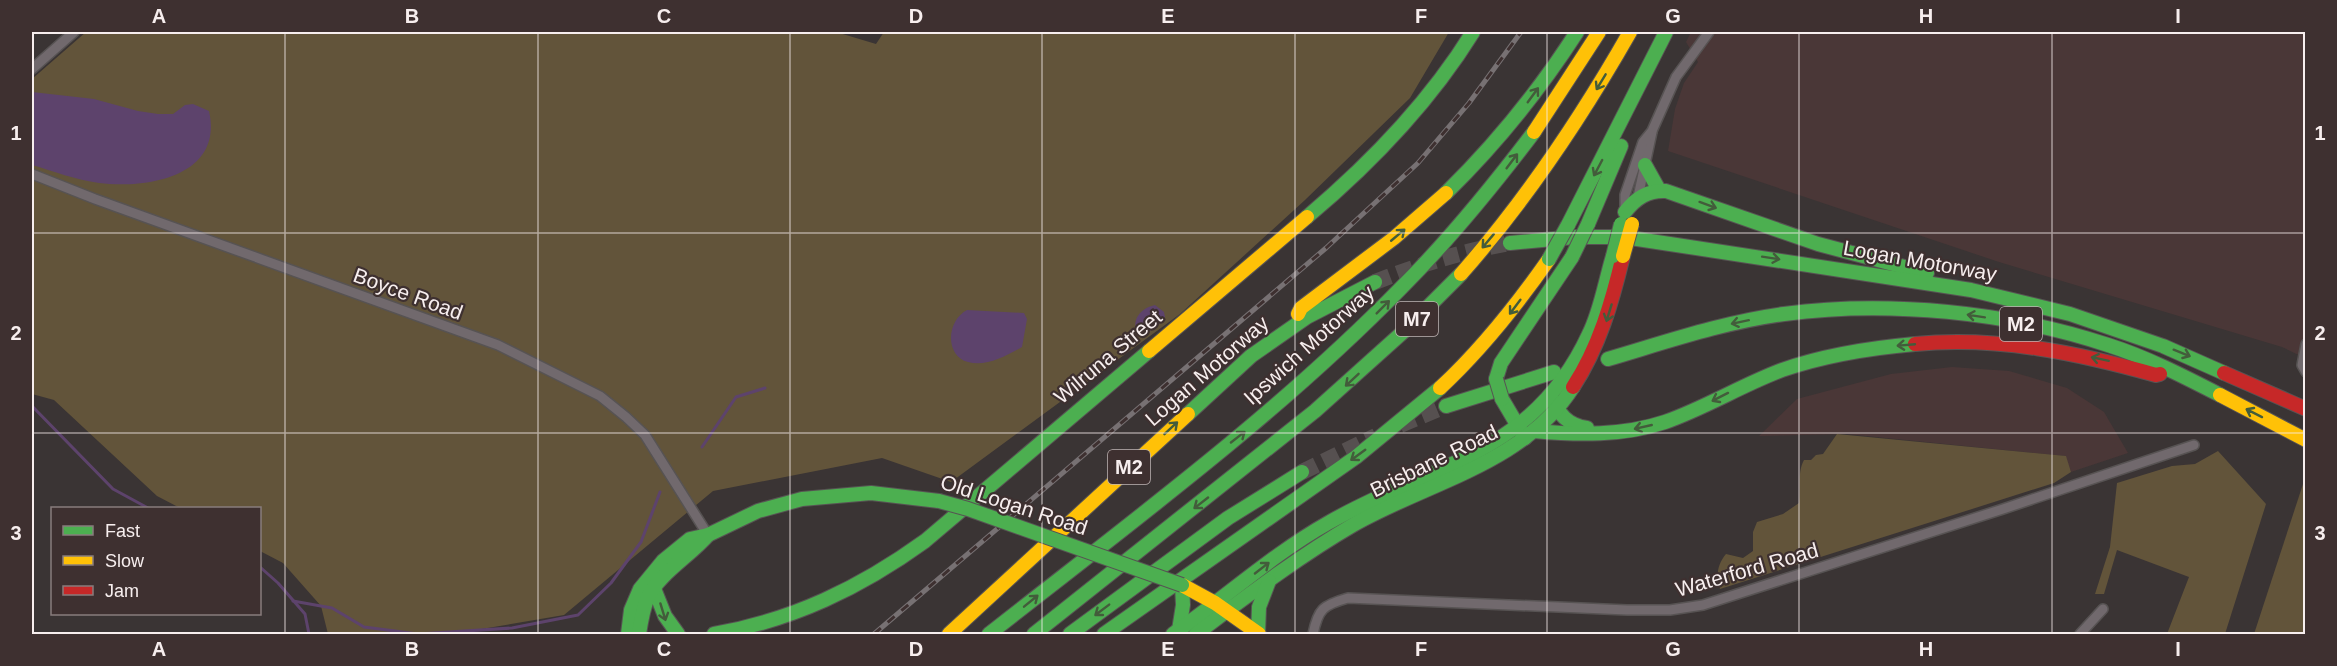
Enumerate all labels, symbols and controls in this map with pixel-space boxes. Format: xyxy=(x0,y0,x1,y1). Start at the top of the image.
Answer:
text: A xyxy=(152,5,166,27)
text: B xyxy=(405,5,419,27)
text: C xyxy=(657,5,671,27)
text: D xyxy=(909,5,923,27)
text: E xyxy=(1161,5,1175,27)
text: F xyxy=(1415,5,1427,27)
text: G xyxy=(1665,5,1681,27)
text: H xyxy=(1919,5,1933,27)
text: I xyxy=(2175,5,2181,27)
one-way arrow xyxy=(1595,73,1607,90)
one-way arrow xyxy=(1527,87,1539,103)
text: 1 xyxy=(10,122,22,144)
text: 1 xyxy=(2314,122,2326,144)
one-way arrow xyxy=(1506,154,1519,170)
one-way arrow xyxy=(1592,159,1604,176)
one-way arrow xyxy=(1699,201,1717,212)
one-way arrow xyxy=(1390,228,1405,242)
one-way arrow xyxy=(1481,233,1495,248)
street label: Logan Motorway xyxy=(1842,236,1999,285)
one-way arrow xyxy=(1761,253,1781,264)
street label: Boyce Road xyxy=(350,263,466,324)
street label: Ipswich Motorway xyxy=(1239,280,1379,409)
one-way arrow xyxy=(1509,299,1522,315)
one-way arrow xyxy=(1376,300,1390,315)
road number: M7 xyxy=(1396,302,1438,336)
one-way arrow xyxy=(1603,303,1614,322)
street label: Wilruna Street xyxy=(1049,305,1166,408)
road number: M2 xyxy=(2000,307,2042,341)
one-way arrow xyxy=(1967,310,1987,321)
street label: Logan Motorway xyxy=(1141,311,1273,430)
one-way arrow xyxy=(1731,317,1750,329)
text: 2 xyxy=(10,322,22,344)
text: 2 xyxy=(2314,322,2326,344)
one-way arrow xyxy=(1897,340,1916,351)
one-way arrow xyxy=(2172,348,2191,359)
one-way arrow xyxy=(2090,353,2110,364)
one-way arrow xyxy=(1345,373,1360,387)
one-way arrow xyxy=(1711,392,1729,403)
one-way arrow xyxy=(2245,407,2263,418)
street label: Brisbane Road xyxy=(1366,420,1501,501)
one-way arrow xyxy=(1163,421,1178,435)
one-way arrow xyxy=(1634,422,1653,434)
one-way arrow xyxy=(1229,430,1245,443)
one-way arrow xyxy=(1351,448,1367,461)
road number: M2 xyxy=(1108,450,1150,484)
street label: Old Logan Road xyxy=(938,470,1090,539)
one-way arrow xyxy=(1193,496,1209,509)
legend xyxy=(51,507,261,615)
text: Fast xyxy=(105,521,140,541)
text: 3 xyxy=(10,522,22,544)
text: 3 xyxy=(2314,522,2326,544)
street label: Waterford Road xyxy=(1673,538,1821,601)
text: Slow xyxy=(105,551,145,571)
one-way arrow xyxy=(1254,562,1270,574)
text: Jam xyxy=(105,581,139,601)
one-way arrow xyxy=(1023,595,1039,608)
one-way arrow xyxy=(658,602,669,621)
one-way arrow xyxy=(1095,604,1111,617)
text: A xyxy=(152,638,166,660)
text: B xyxy=(405,638,419,660)
text: C xyxy=(657,638,671,660)
text: D xyxy=(909,638,923,660)
text: E xyxy=(1161,638,1175,660)
text: F xyxy=(1415,638,1427,660)
text: G xyxy=(1665,638,1681,660)
text: H xyxy=(1919,638,1933,660)
text: I xyxy=(2175,638,2181,660)

